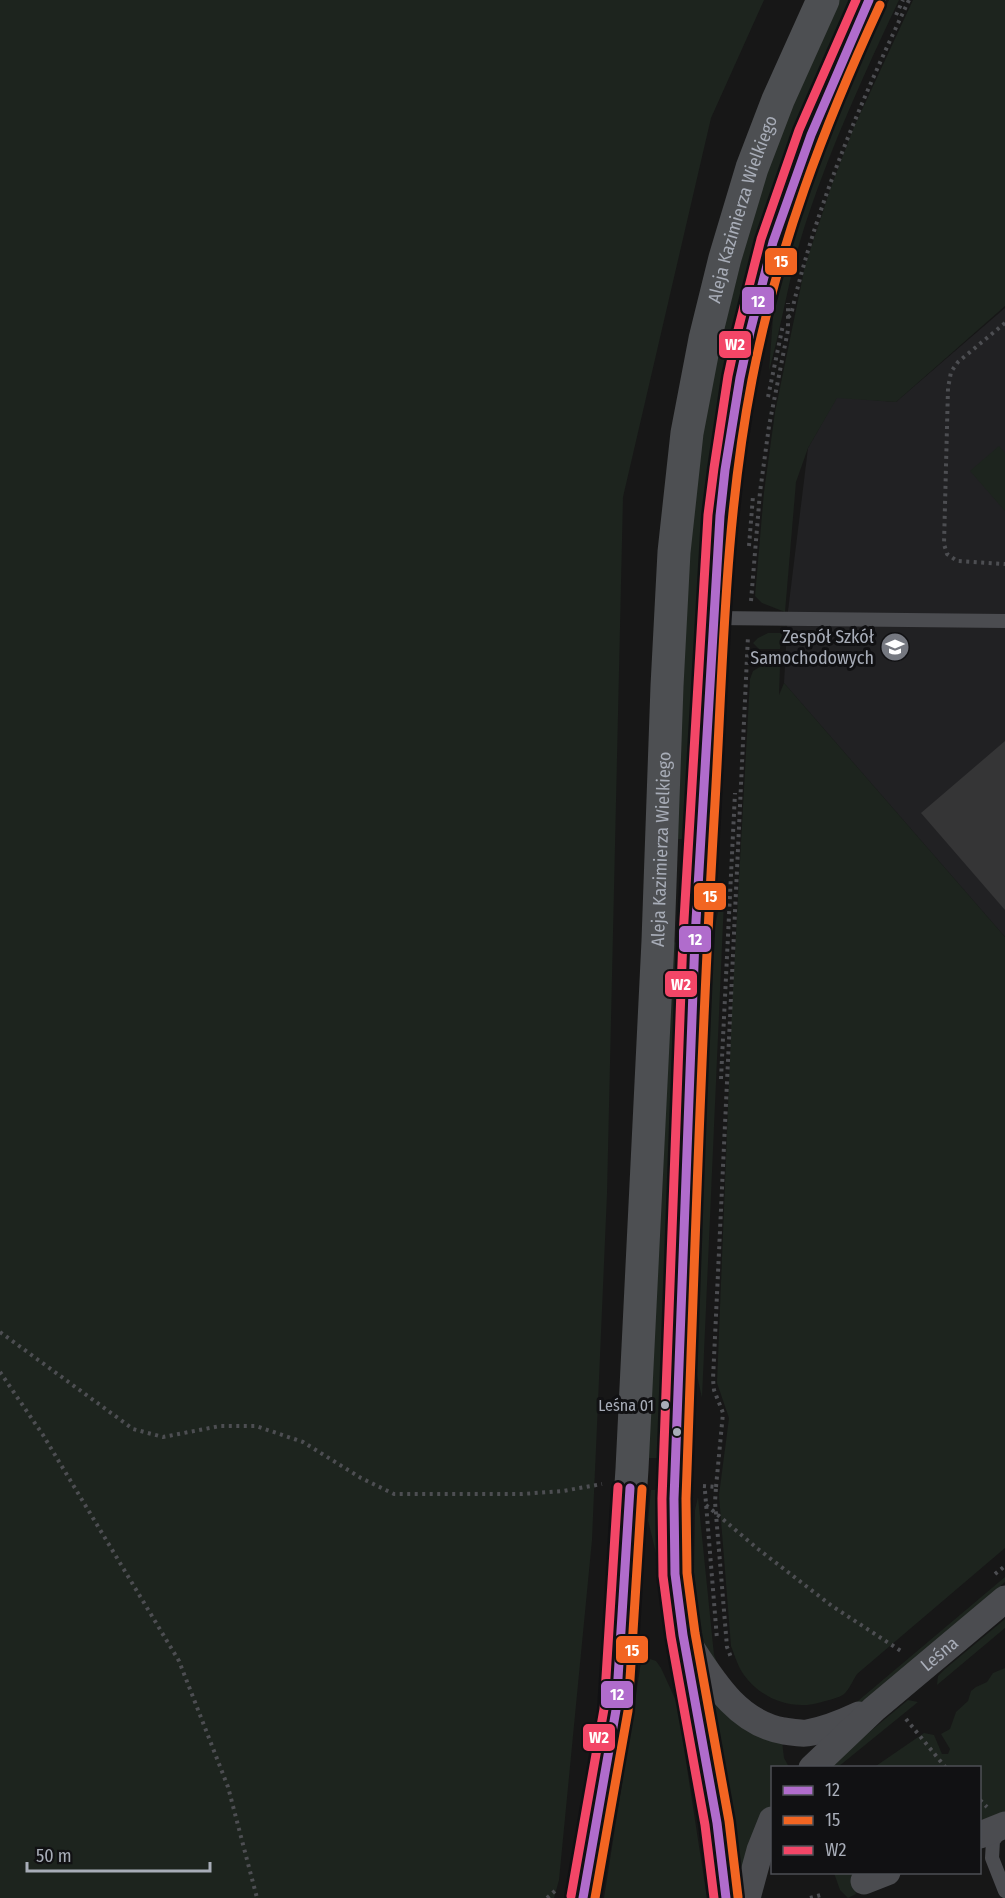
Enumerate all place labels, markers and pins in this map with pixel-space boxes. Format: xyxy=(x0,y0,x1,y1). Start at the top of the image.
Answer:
place label: Zespół Szkół Samochodowych xyxy=(750,626,875,669)
school or university icon: Zespół Szkół Samochodowych xyxy=(879,631,911,663)
place label: Leśna 01 xyxy=(598,1396,654,1415)
marker: Leśna 01 xyxy=(659,1399,671,1411)
unlabelled marker xyxy=(671,1426,683,1438)

